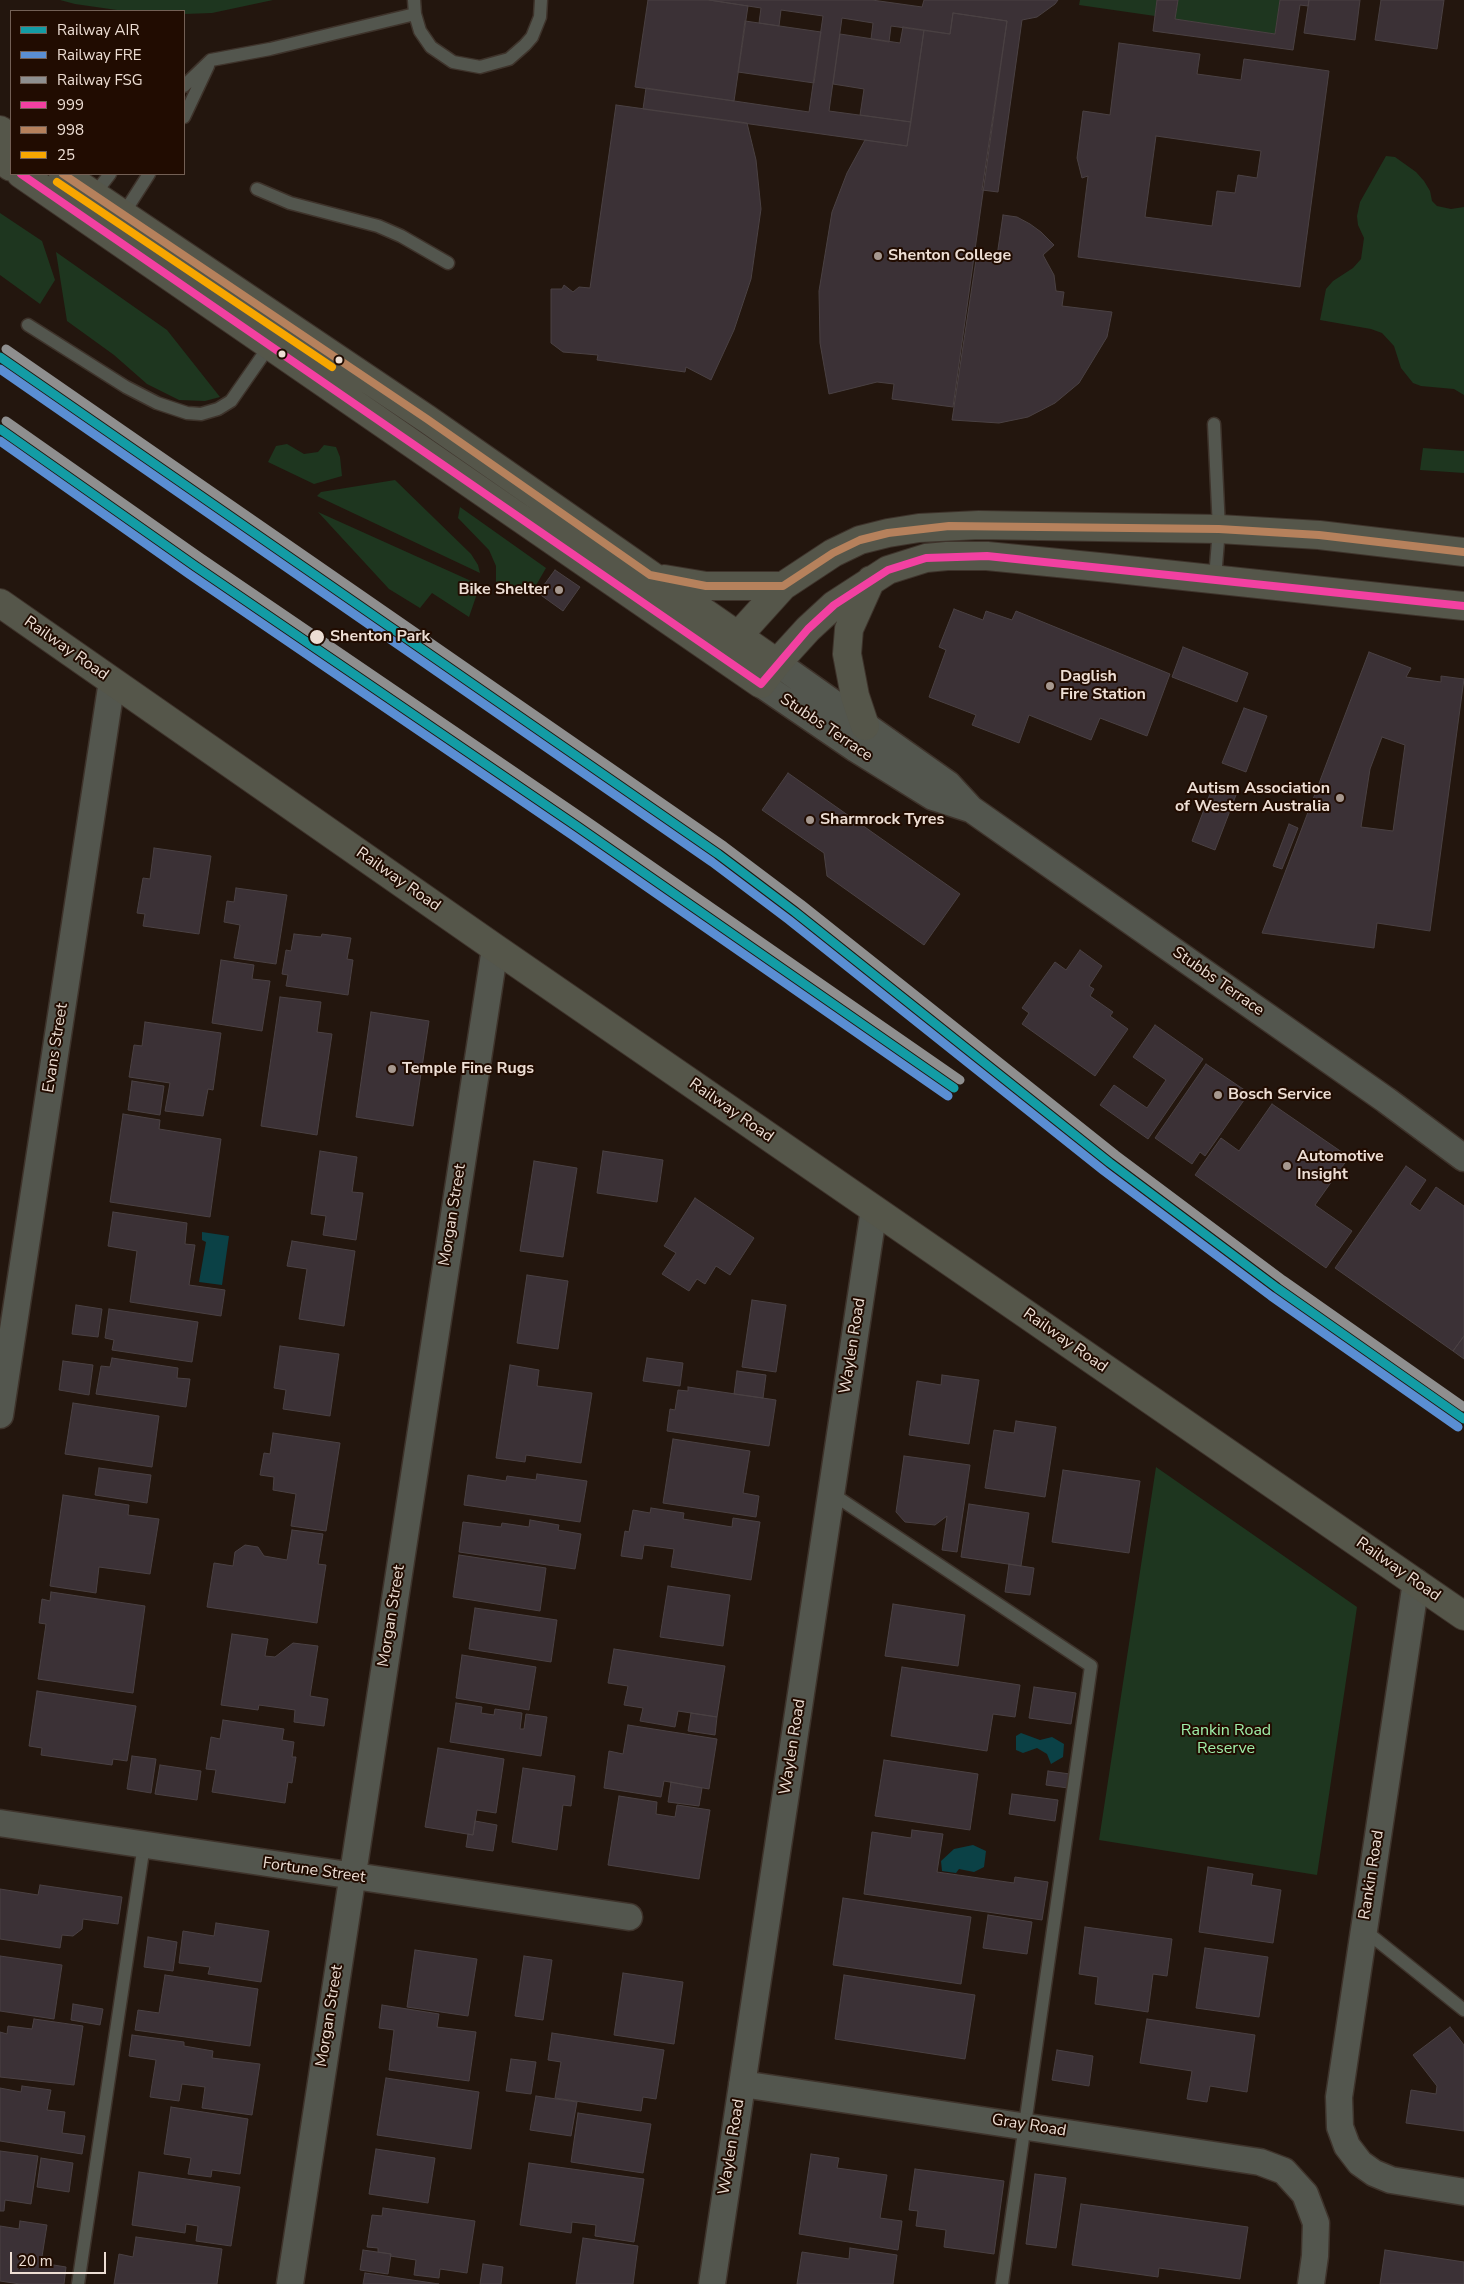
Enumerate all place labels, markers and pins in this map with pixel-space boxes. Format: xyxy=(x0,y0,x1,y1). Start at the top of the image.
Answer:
place label: Shenton College xyxy=(888,246,1011,266)
marker: Shenton College xyxy=(872,250,884,262)
unlabelled marker xyxy=(277,349,287,359)
unlabelled marker xyxy=(334,355,344,365)
place label: Bike Shelter xyxy=(458,580,549,600)
marker: Bike Shelter xyxy=(553,584,565,596)
place label: Shenton Park xyxy=(330,627,430,647)
marker: Shenton Park xyxy=(308,628,326,646)
place label: Daglish Fire Station xyxy=(1060,667,1146,705)
marker: Daglish Fire Station xyxy=(1044,680,1056,692)
place label: Autism Association of Western Australia xyxy=(1175,779,1330,817)
marker: Autism Association of Western Australia xyxy=(1334,792,1346,804)
place label: Sharmrock Tyres xyxy=(820,810,944,830)
marker: Sharmrock Tyres xyxy=(804,814,816,826)
place label: Temple Fine Rugs xyxy=(402,1059,534,1079)
marker: Temple Fine Rugs xyxy=(386,1063,398,1075)
place label: Bosch Service xyxy=(1228,1085,1331,1105)
marker: Bosch Service xyxy=(1212,1089,1224,1101)
place label: Automotive Insight xyxy=(1297,1147,1384,1185)
marker: Automotive Insight xyxy=(1281,1160,1293,1172)

